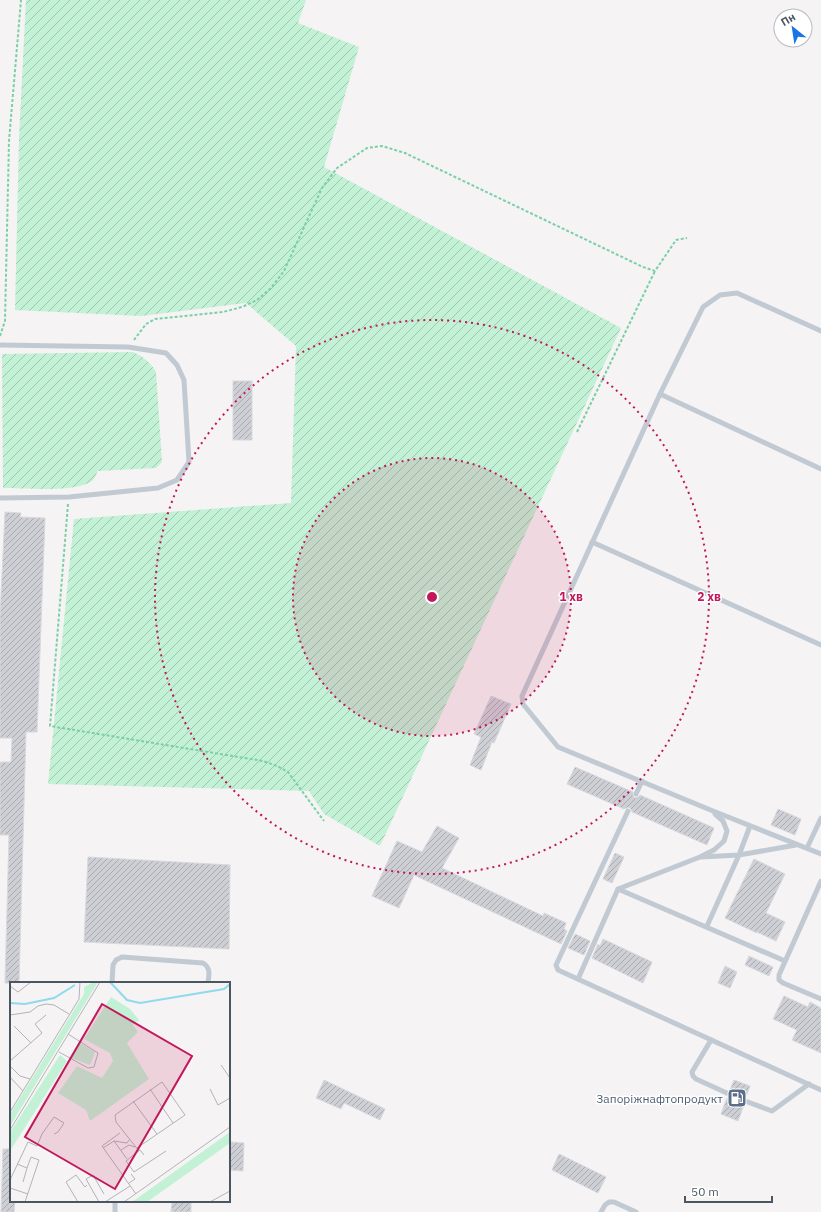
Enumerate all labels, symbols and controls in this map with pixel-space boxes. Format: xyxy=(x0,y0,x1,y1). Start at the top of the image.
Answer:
north arrow xyxy=(773,8,813,48)
text: Пн xyxy=(778,10,798,29)
text: 1 хв xyxy=(559,589,583,604)
text: 2 хв xyxy=(697,589,721,604)
centre of rings xyxy=(425,590,439,604)
inset map xyxy=(10,982,230,1202)
fuel station icon: Запоріжнафтопродукт xyxy=(726,1087,748,1109)
place label: Запоріжнафтопродукт xyxy=(596,1091,723,1106)
scale bar xyxy=(685,1178,772,1204)
text: 50 m xyxy=(691,1184,719,1199)

